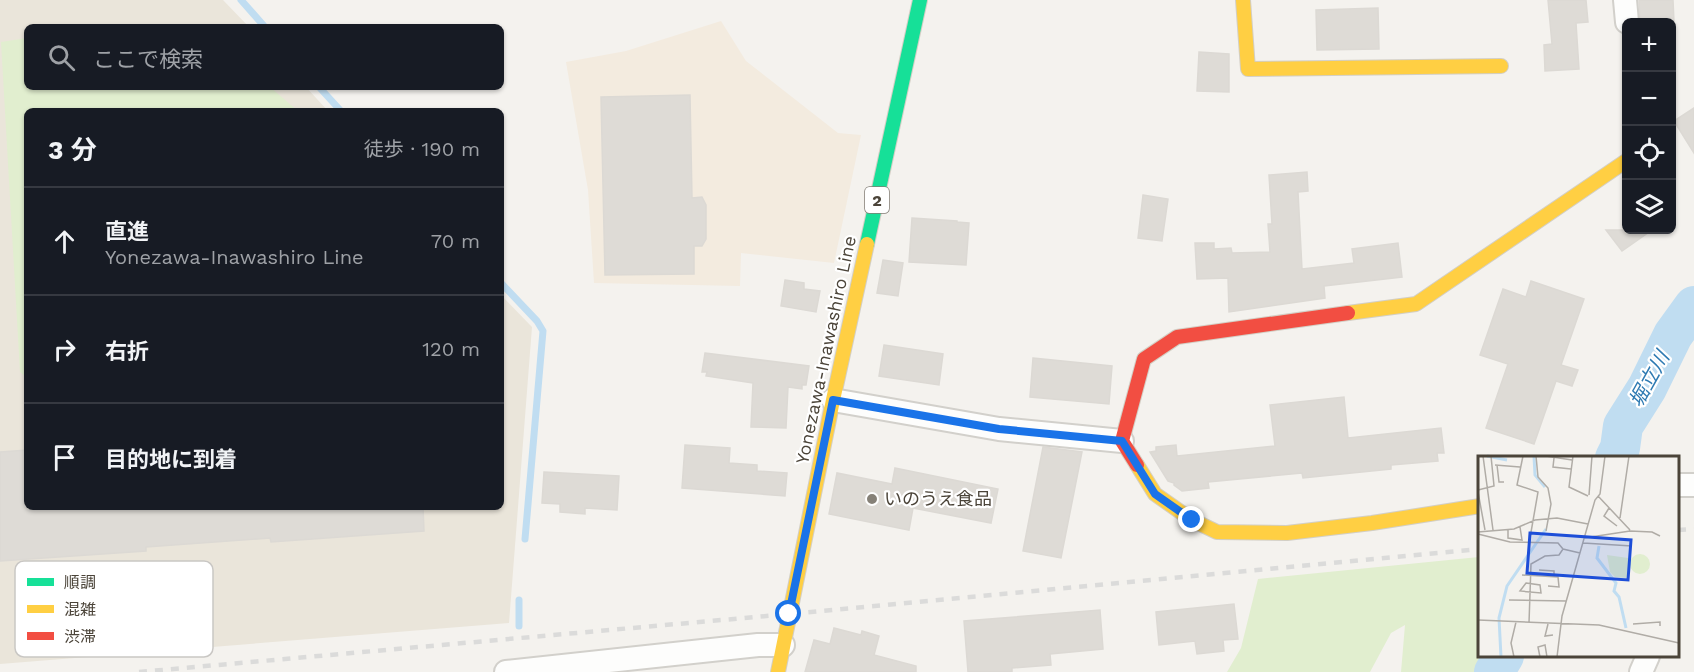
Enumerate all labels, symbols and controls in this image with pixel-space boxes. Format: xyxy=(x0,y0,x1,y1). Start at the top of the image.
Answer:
map controls xyxy=(1622,18,1676,234)
button: + xyxy=(1622,18,1676,72)
search box xyxy=(24,24,504,90)
icon: search xyxy=(45,41,78,74)
text: ここで検索 xyxy=(93,47,203,72)
button: − xyxy=(1622,72,1676,126)
button: locate xyxy=(1622,126,1676,180)
text: 3 分 xyxy=(48,135,97,165)
text: 徒歩 · 190 m xyxy=(364,137,480,161)
button: layers xyxy=(1622,180,1676,234)
road number: 2 xyxy=(865,187,889,213)
text: 直進 xyxy=(105,219,149,244)
icon: ahead xyxy=(48,225,81,258)
text: 70 m xyxy=(431,229,480,253)
street label: Yonezawa-Inawashiro Line xyxy=(791,234,860,466)
text: Yonezawa-Inawashiro Line xyxy=(105,245,364,269)
icon: right xyxy=(48,333,81,366)
text: 120 m xyxy=(422,337,480,361)
text: 右折 xyxy=(105,339,149,364)
water label: 堀立川 xyxy=(1624,345,1675,411)
icon: arrive xyxy=(48,441,81,474)
text: 目的地に到着 xyxy=(105,447,237,472)
inset map xyxy=(1478,456,1679,657)
place label: いのうえ食品 xyxy=(884,488,992,509)
marker: いのうえ食品 xyxy=(865,492,879,506)
route end xyxy=(1178,506,1204,532)
legend xyxy=(15,561,213,657)
text: 順調 xyxy=(64,573,96,592)
text: 混雑 xyxy=(64,600,96,619)
route start xyxy=(775,600,801,626)
text: 渋滞 xyxy=(64,627,96,646)

